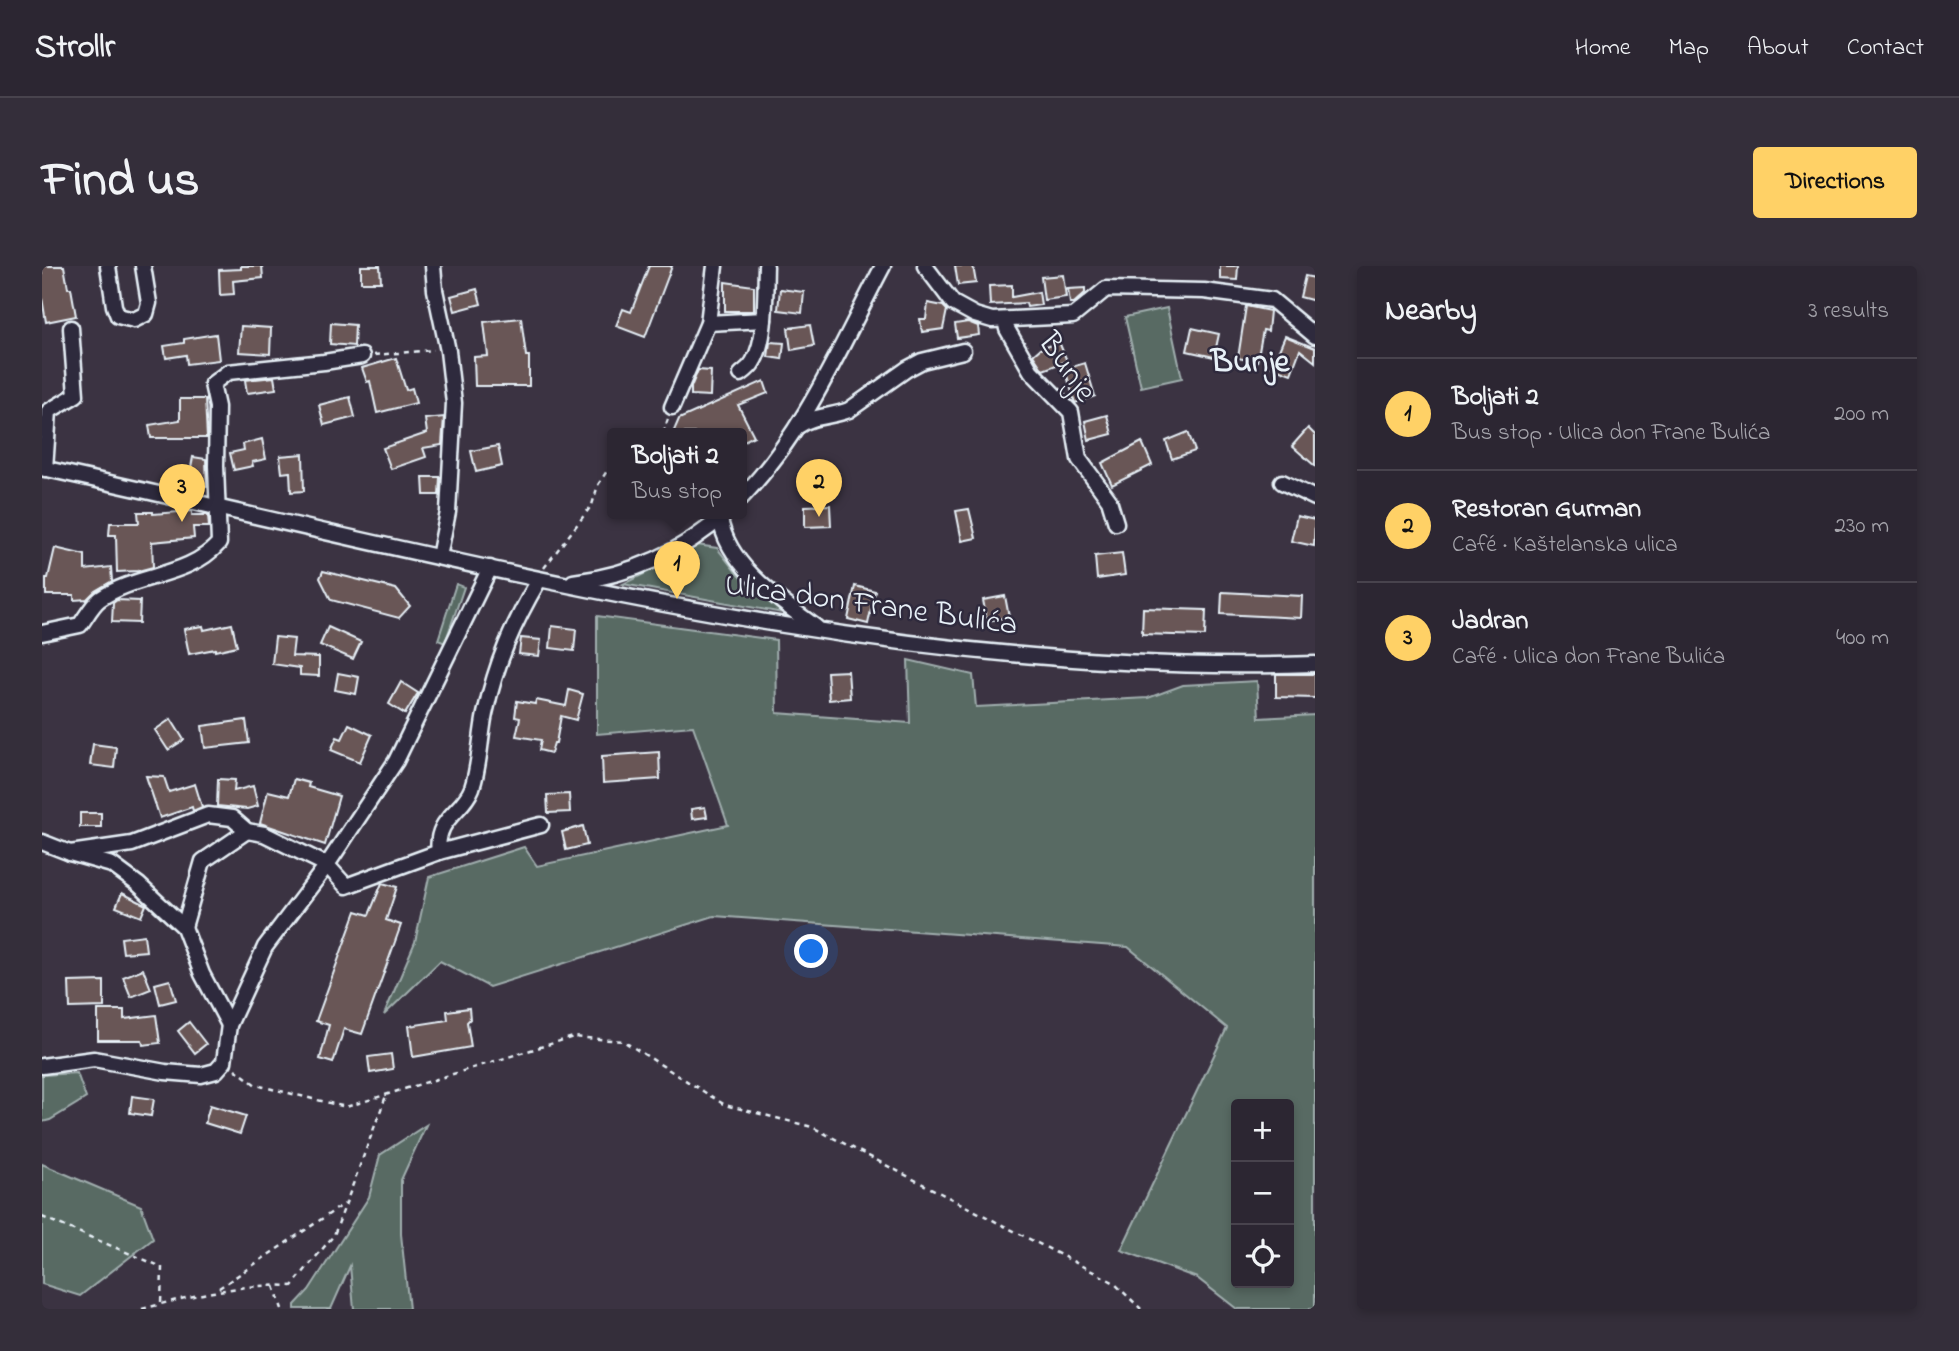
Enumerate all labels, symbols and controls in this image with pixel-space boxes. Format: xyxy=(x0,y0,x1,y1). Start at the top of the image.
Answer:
text: Strollr xyxy=(35,24,115,72)
text: Home xyxy=(1575,31,1631,66)
text: Map xyxy=(1669,31,1709,66)
text: About xyxy=(1747,31,1809,66)
text: Contact xyxy=(1847,31,1924,66)
text: Find us xyxy=(42,146,199,218)
button: Directions xyxy=(1753,147,1917,218)
text: Nearby xyxy=(1385,290,1477,334)
text: 3 results xyxy=(1808,295,1889,328)
street label: Bunje xyxy=(1024,322,1107,413)
district label: Bunje xyxy=(1209,339,1291,387)
text: Boljati 2 xyxy=(1452,379,1539,417)
text: 1 xyxy=(1404,398,1412,431)
text: 200 m xyxy=(1834,398,1889,431)
text: Bus stop · Ulica don Frane Bulića xyxy=(1452,417,1770,450)
popup xyxy=(607,428,747,519)
text: Boljati 2 xyxy=(632,438,719,476)
pin: 2 xyxy=(796,459,842,517)
pin: 3 xyxy=(159,464,205,522)
text: Bus stop xyxy=(632,476,722,509)
text: Restoran Gurman xyxy=(1452,491,1641,529)
text: 2 xyxy=(1402,510,1414,543)
text: 230 m xyxy=(1835,510,1889,543)
text: Café · Kaštelanska ulica xyxy=(1452,529,1678,562)
pin: 1 xyxy=(654,541,700,599)
street label: Ulica don Frane Bulića xyxy=(722,562,1020,650)
text: Jadran xyxy=(1452,603,1528,641)
text: 3 xyxy=(1403,622,1413,655)
text: 400 m xyxy=(1836,622,1889,655)
text: Café · Ulica don Frane Bulića xyxy=(1452,641,1725,674)
your location xyxy=(794,934,828,968)
map controls xyxy=(1231,1099,1294,1288)
button: + xyxy=(1231,1099,1294,1162)
button: − xyxy=(1231,1162,1294,1225)
button: locate xyxy=(1231,1225,1294,1288)

